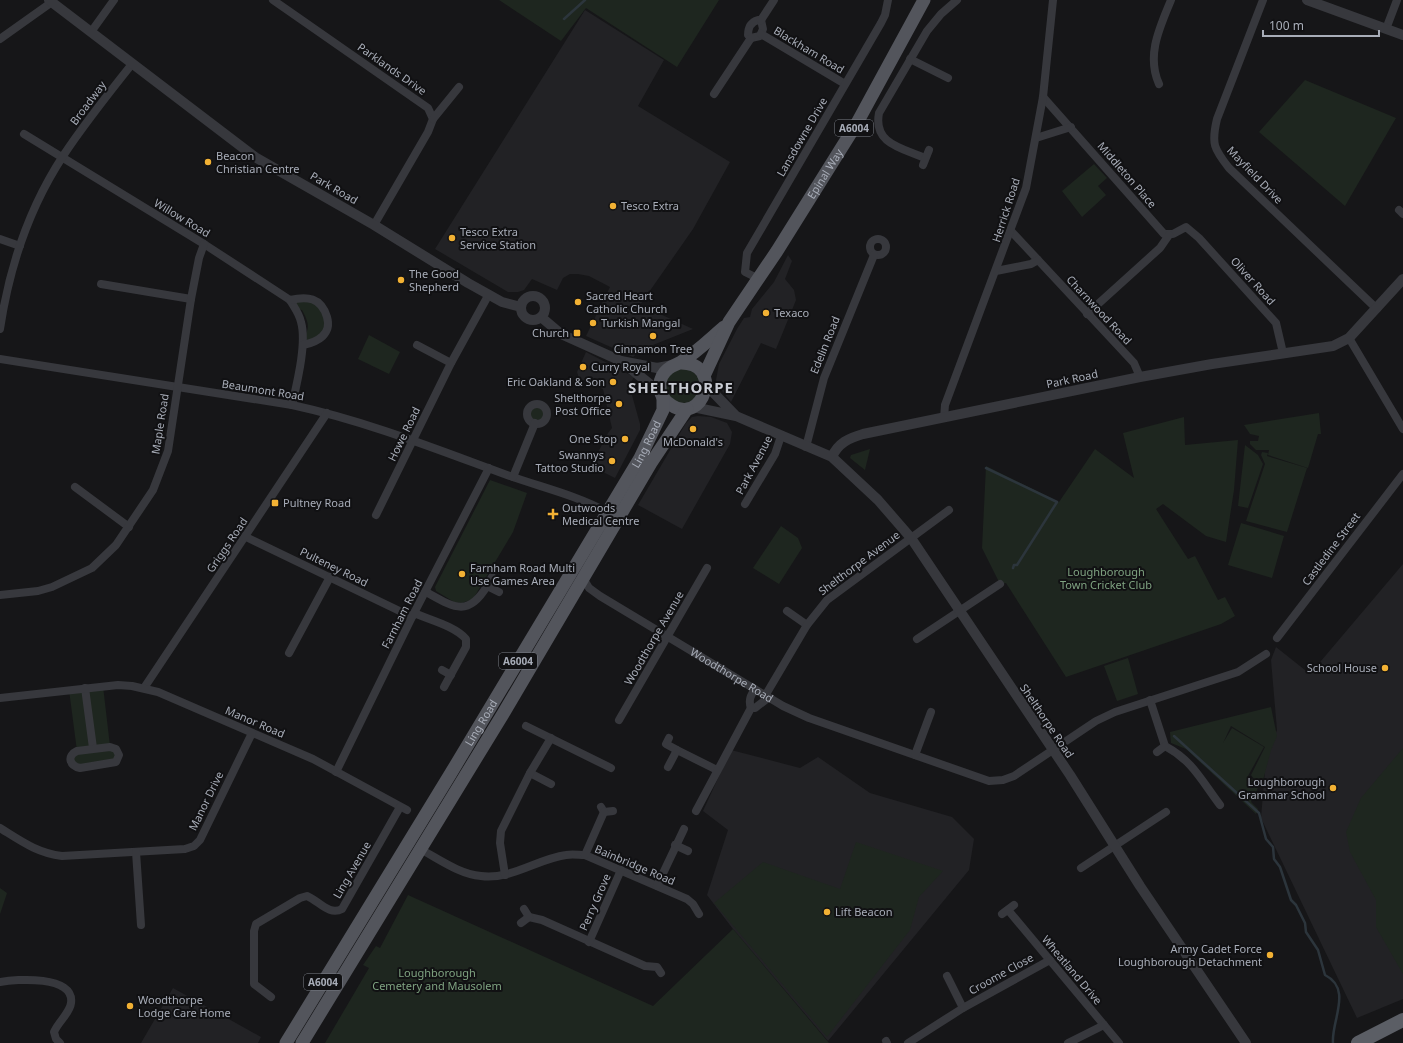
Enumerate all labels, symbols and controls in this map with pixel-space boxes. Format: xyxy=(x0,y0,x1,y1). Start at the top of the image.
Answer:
scale bar xyxy=(1263,12,1379,38)
text: 100 m xyxy=(1269,17,1304,34)
street label: Blackham Road xyxy=(771,23,847,77)
street label: Parklands Drive xyxy=(355,39,430,98)
street label: Broadway xyxy=(66,77,109,128)
street label: Lansdowne Drive xyxy=(773,94,830,179)
road number: A6004 xyxy=(835,120,873,136)
street label: Middleton Place xyxy=(1095,138,1160,211)
street label: Mayfield Drive xyxy=(1224,143,1287,207)
street label: Epinal Way xyxy=(803,146,846,202)
place label: Beacon Christian Centre xyxy=(216,148,300,176)
marker: Beacon Christian Centre xyxy=(203,157,213,167)
street label: Park Road xyxy=(308,168,361,207)
street label: Herrick Road xyxy=(988,176,1023,244)
street label: Willow Road xyxy=(151,195,213,240)
place label: Tesco Extra xyxy=(621,198,679,213)
marker: Tesco Extra xyxy=(608,201,618,211)
place label: Tesco Extra Service Station xyxy=(460,224,536,252)
marker: Tesco Extra Service Station xyxy=(447,233,457,243)
street label: Oliver Road xyxy=(1228,253,1279,308)
place label: The Good Shepherd xyxy=(409,266,459,294)
street label: Charnwood Road xyxy=(1063,272,1135,347)
marker: The Good Shepherd xyxy=(396,275,406,285)
place label: Sacred Heart Catholic Church xyxy=(586,288,667,316)
marker: Sacred Heart Catholic Church xyxy=(573,297,583,307)
place label: Texaco xyxy=(774,305,810,320)
marker: Texaco xyxy=(761,308,771,318)
street label: Edelin Road xyxy=(806,314,843,376)
place label: Turkish Mangal xyxy=(601,315,680,330)
marker: Turkish Mangal xyxy=(588,318,598,328)
place label: Church xyxy=(532,325,569,340)
marker: Church xyxy=(572,328,582,338)
marker: Cinnamon Tree xyxy=(648,331,658,341)
place label: Cinnamon Tree xyxy=(614,341,692,356)
place label: Curry Royal xyxy=(591,359,650,374)
marker: Curry Royal xyxy=(578,362,588,372)
street label: Park Road xyxy=(1045,366,1099,391)
place label: Eric Oakland & Son xyxy=(507,374,605,389)
street label: Beaumont Road xyxy=(221,376,305,403)
marker: Eric Oakland & Son xyxy=(608,377,618,387)
district label: SHELTHORPE xyxy=(628,377,734,397)
place label: Shelthorpe Post Office xyxy=(554,390,611,418)
street label: Maple Road xyxy=(147,393,172,455)
marker: Shelthorpe Post Office xyxy=(614,399,624,409)
street label: Howe Road xyxy=(384,404,423,463)
street label: Ling Road xyxy=(628,418,664,471)
marker: McDonald's xyxy=(688,424,698,434)
place label: One Stop xyxy=(569,431,617,446)
street label: Park Avenue xyxy=(732,433,775,497)
marker: One Stop xyxy=(620,434,630,444)
place label: McDonald's xyxy=(663,434,723,449)
place label: Swannys Tattoo Studio xyxy=(535,447,604,475)
marker: Swannys Tattoo Studio xyxy=(607,456,617,466)
place label: Pultney Road xyxy=(283,495,351,510)
marker: Pultney Road xyxy=(270,498,280,508)
place label: Outwoods Medical Centre xyxy=(562,500,639,528)
marker: Outwoods Medical Centre xyxy=(547,508,559,520)
street label: Castledine Street xyxy=(1298,509,1363,588)
street label: Griggs Road xyxy=(203,514,251,575)
street label: Shelthorpe Avenue xyxy=(815,527,902,598)
street label: Pulteney Road xyxy=(298,544,371,590)
place label: Farnham Road Multi Use Games Area xyxy=(470,560,575,588)
park label: Loughborough Town Cricket Club xyxy=(1060,564,1152,592)
marker: Farnham Road Multi Use Games Area xyxy=(457,569,467,579)
street label: Farnham Road xyxy=(378,577,425,651)
street label: Woodthorpe Avenue xyxy=(620,588,687,688)
street label: Woodthorpe Road xyxy=(688,644,776,706)
road number: A6004 xyxy=(499,653,537,669)
place label: School House xyxy=(1307,660,1377,675)
marker: School House xyxy=(1380,663,1390,673)
street label: Shelthorpe Road xyxy=(1017,681,1078,761)
street label: Ling Road xyxy=(461,697,500,748)
street label: Manor Road xyxy=(223,702,287,741)
street label: Manor Drive xyxy=(185,769,226,833)
place label: Loughborough Grammar School xyxy=(1238,774,1325,802)
marker: Loughborough Grammar School xyxy=(1328,783,1338,793)
street label: Ling Avenue xyxy=(329,838,374,901)
street label: Bainbridge Road xyxy=(593,841,678,888)
street label: Perry Grove xyxy=(575,871,614,933)
place label: Lift Beacon xyxy=(835,904,892,919)
marker: Lift Beacon xyxy=(822,907,832,917)
street label: Wheatland Drive xyxy=(1039,932,1106,1007)
place label: Army Cadet Force Loughborough Detachment xyxy=(1118,941,1262,969)
street label: Croome Close xyxy=(966,950,1036,998)
marker: Army Cadet Force Loughborough Detachment xyxy=(1265,950,1275,960)
park label: Loughborough Cemetery and Mausolem xyxy=(372,965,502,993)
road number: A6004 xyxy=(304,974,342,990)
place label: Woodthorpe Lodge Care Home xyxy=(138,992,231,1020)
marker: Woodthorpe Lodge Care Home xyxy=(125,1001,135,1011)

